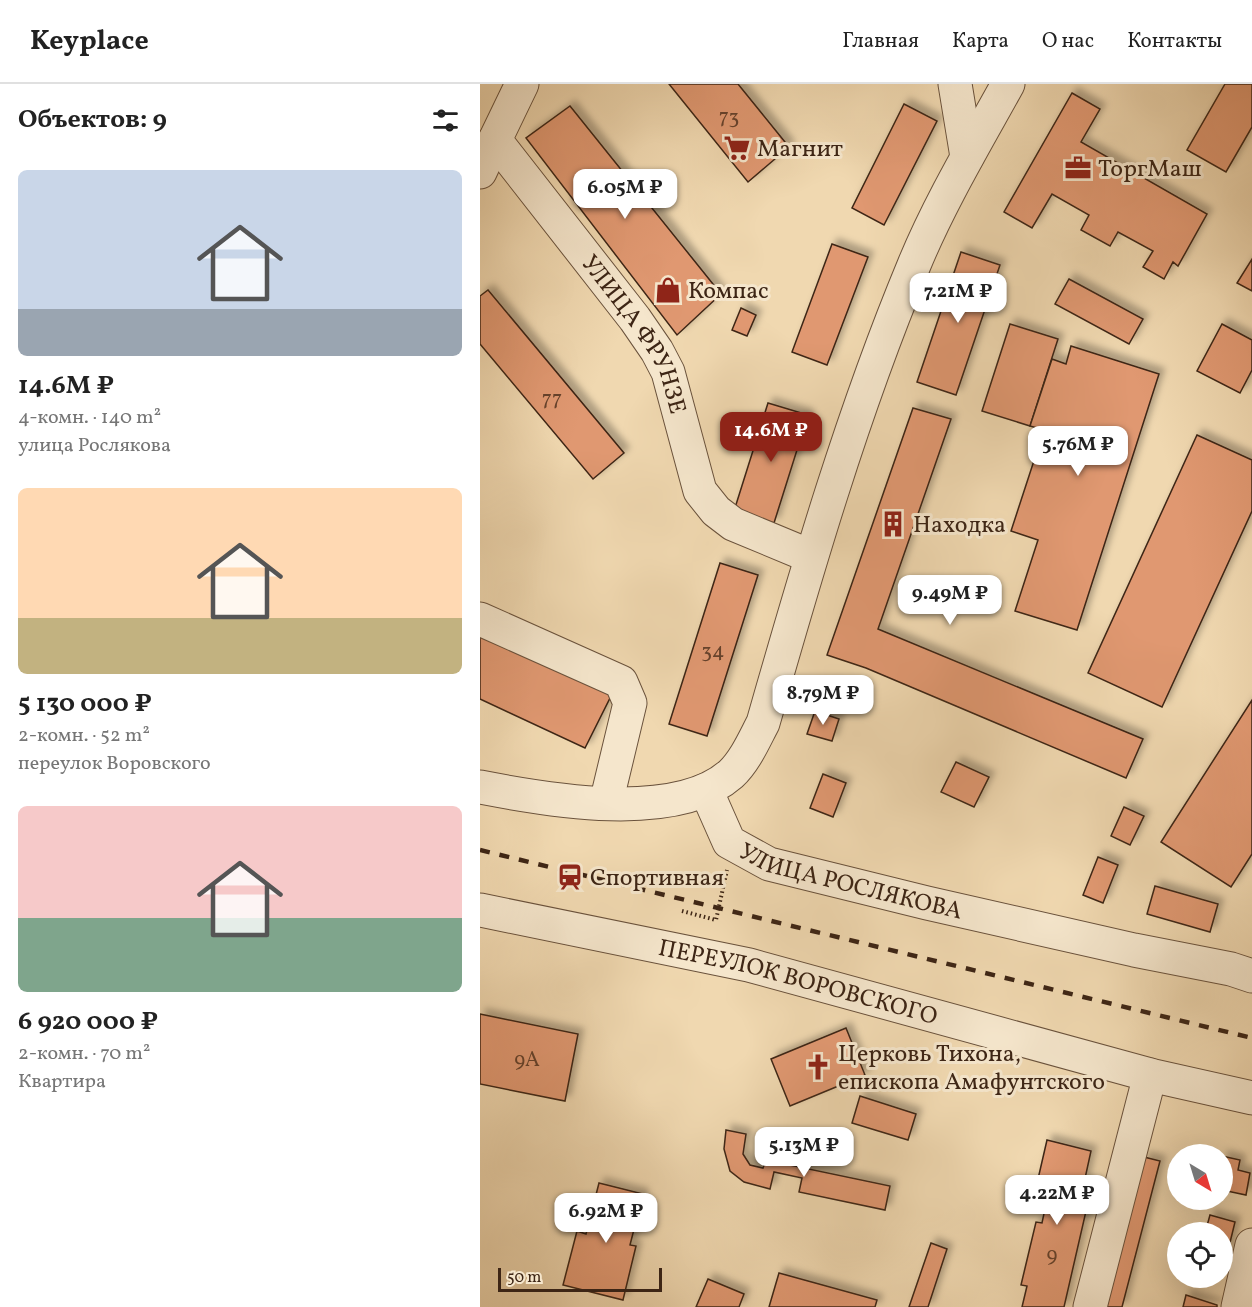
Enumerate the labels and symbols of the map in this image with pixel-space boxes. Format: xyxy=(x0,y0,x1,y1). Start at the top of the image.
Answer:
house number: 73 xyxy=(719,103,739,132)
supermarket icon: Магнит xyxy=(722,133,752,163)
place label: Магнит xyxy=(757,133,843,167)
office icon: ТоргМаш xyxy=(1063,153,1093,183)
place label: ТоргМаш xyxy=(1098,153,1202,187)
pin: 6.05M ₽ xyxy=(570,169,680,220)
street label: УЛИЦА ФРУНЗЕ xyxy=(572,248,694,418)
pin: 7.21M ₽ xyxy=(903,273,1013,324)
shop icon: Компас xyxy=(653,275,683,305)
place label: Компас xyxy=(688,275,769,309)
house number: 77 xyxy=(542,385,562,414)
pin: 14.6M ₽ xyxy=(716,412,826,463)
pin: 5.76M ₽ xyxy=(1023,426,1133,477)
building icon: Находка xyxy=(878,509,908,539)
place label: Находка xyxy=(913,509,1006,543)
pin: 9.49M ₽ xyxy=(895,575,1005,626)
house number: 34 xyxy=(701,637,725,666)
pin: 8.79M ₽ xyxy=(768,675,878,726)
street label: УЛИЦА РОСЛЯКОВА xyxy=(732,836,966,930)
station icon: Спортивная xyxy=(555,862,585,892)
place label: Спортивная xyxy=(590,862,724,896)
street label: ПЕРЕУЛОК ВОРОВСКОГО xyxy=(655,932,941,1035)
place label: Церковь Тихона, епископа Амафунтского xyxy=(838,1038,1105,1100)
house number: 9А xyxy=(514,1046,540,1075)
church icon: Церковь Тихона, епископа Амафунтского xyxy=(803,1052,833,1082)
pin: 5.13M ₽ xyxy=(749,1127,859,1178)
north arrow xyxy=(1167,1144,1233,1210)
pin: 4.22M ₽ xyxy=(1002,1175,1112,1226)
pin: 6.92M ₽ xyxy=(551,1193,661,1244)
house number: 9 xyxy=(1047,1241,1058,1270)
scale bar xyxy=(498,1265,662,1292)

